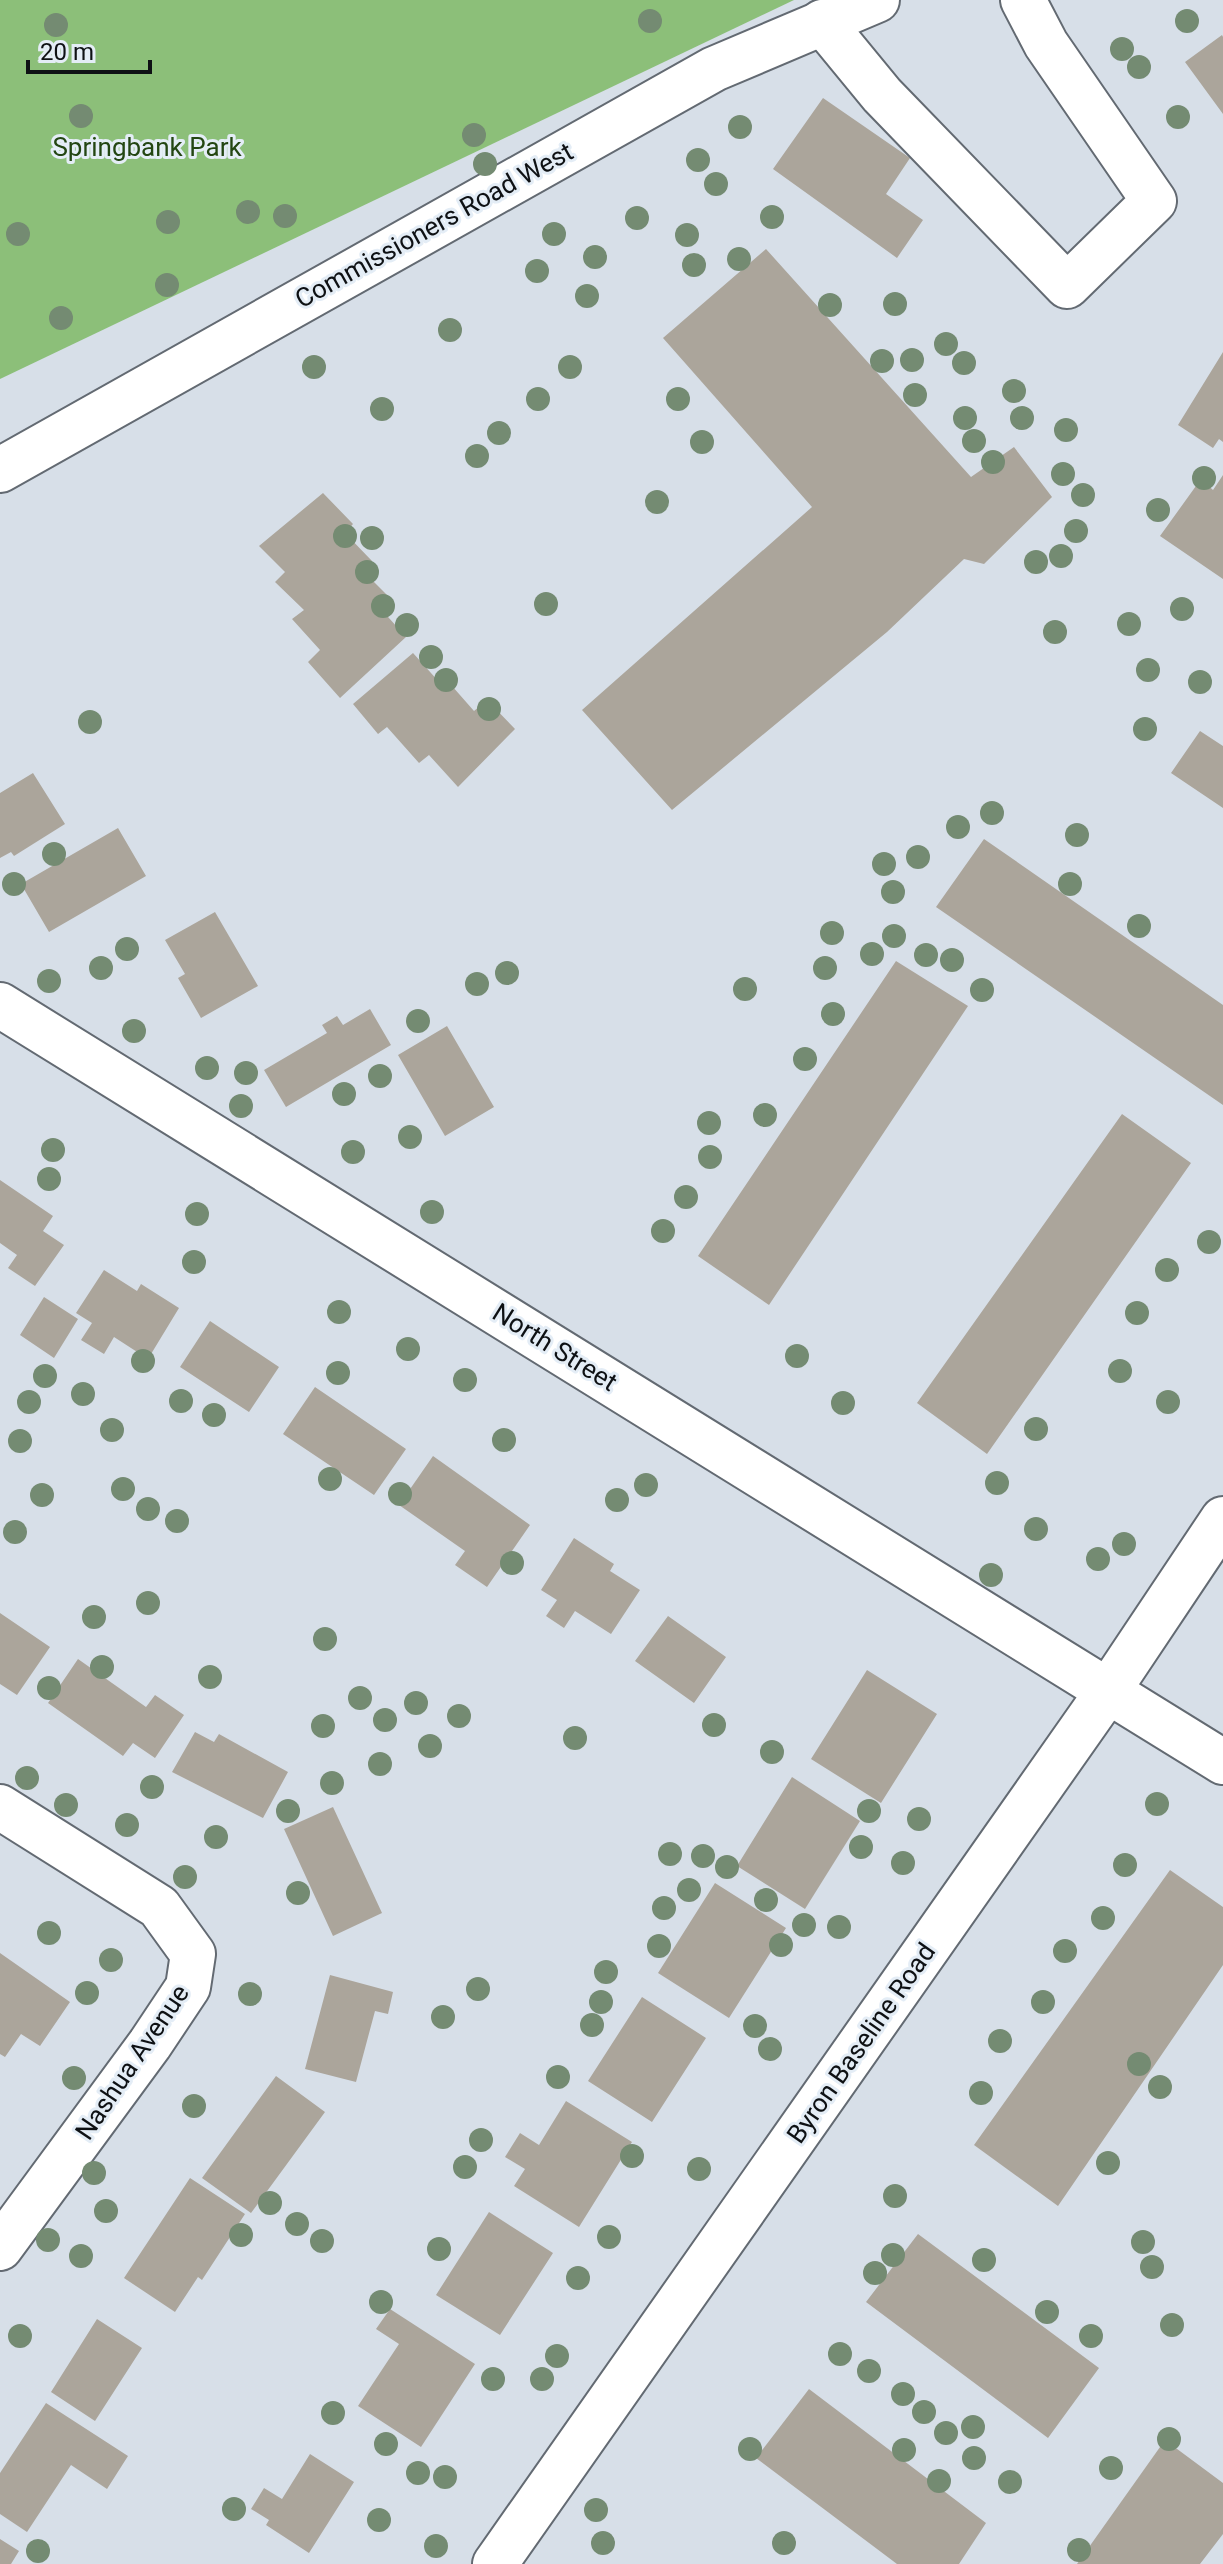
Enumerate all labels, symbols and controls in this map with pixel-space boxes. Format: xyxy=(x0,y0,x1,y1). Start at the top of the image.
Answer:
scale bar xyxy=(28,24,150,74)
text: 20 m xyxy=(40,38,94,66)
park label: Springbank Park xyxy=(52,132,242,162)
street label: Commissioners Road West xyxy=(290,136,578,314)
street label: North Street xyxy=(487,1297,623,1397)
street label: Byron Baseline Road xyxy=(781,1937,941,2149)
street label: Nashua Avenue xyxy=(69,1979,195,2145)

